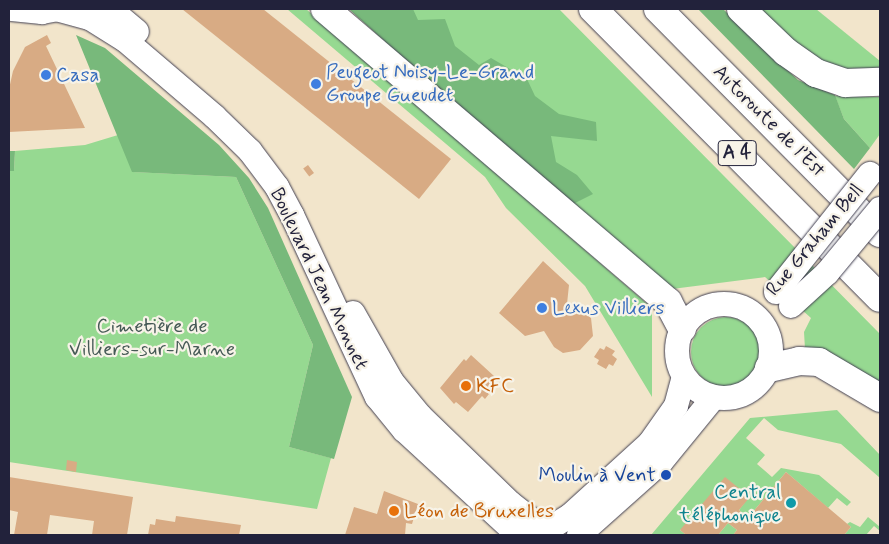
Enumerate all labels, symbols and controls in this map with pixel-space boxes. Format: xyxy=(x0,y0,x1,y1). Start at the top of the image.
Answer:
place label: Peugeot Noisy-Le-Grand Groupe Gueudet xyxy=(326,60,535,107)
street label: Autoroute de l’Est xyxy=(708,60,830,182)
place label: Casa xyxy=(56,63,99,87)
marker: Casa xyxy=(40,69,52,81)
marker: Peugeot Noisy-Le-Grand Groupe Gueudet xyxy=(310,78,322,90)
road number: A 4 xyxy=(717,136,757,170)
street label: Rue Graham Bell xyxy=(761,179,869,301)
street label: Boulevard Jean Monnet xyxy=(263,181,375,377)
place label: Lexus Villiers xyxy=(552,296,665,320)
marker: Lexus Villiers xyxy=(536,302,548,314)
park label: Cimetière de Villiers-sur-Marne xyxy=(69,314,235,361)
place label: KFC xyxy=(476,374,514,398)
marker: KFC xyxy=(460,380,472,392)
place label: Moulin à Vent xyxy=(539,463,656,487)
marker: Moulin à Vent xyxy=(660,469,672,481)
place label: Central téléphonique xyxy=(679,480,781,527)
marker: Central téléphonique xyxy=(785,497,797,509)
place label: Léon de Bruxelles xyxy=(404,499,551,523)
marker: Léon de Bruxelles xyxy=(388,505,400,517)

